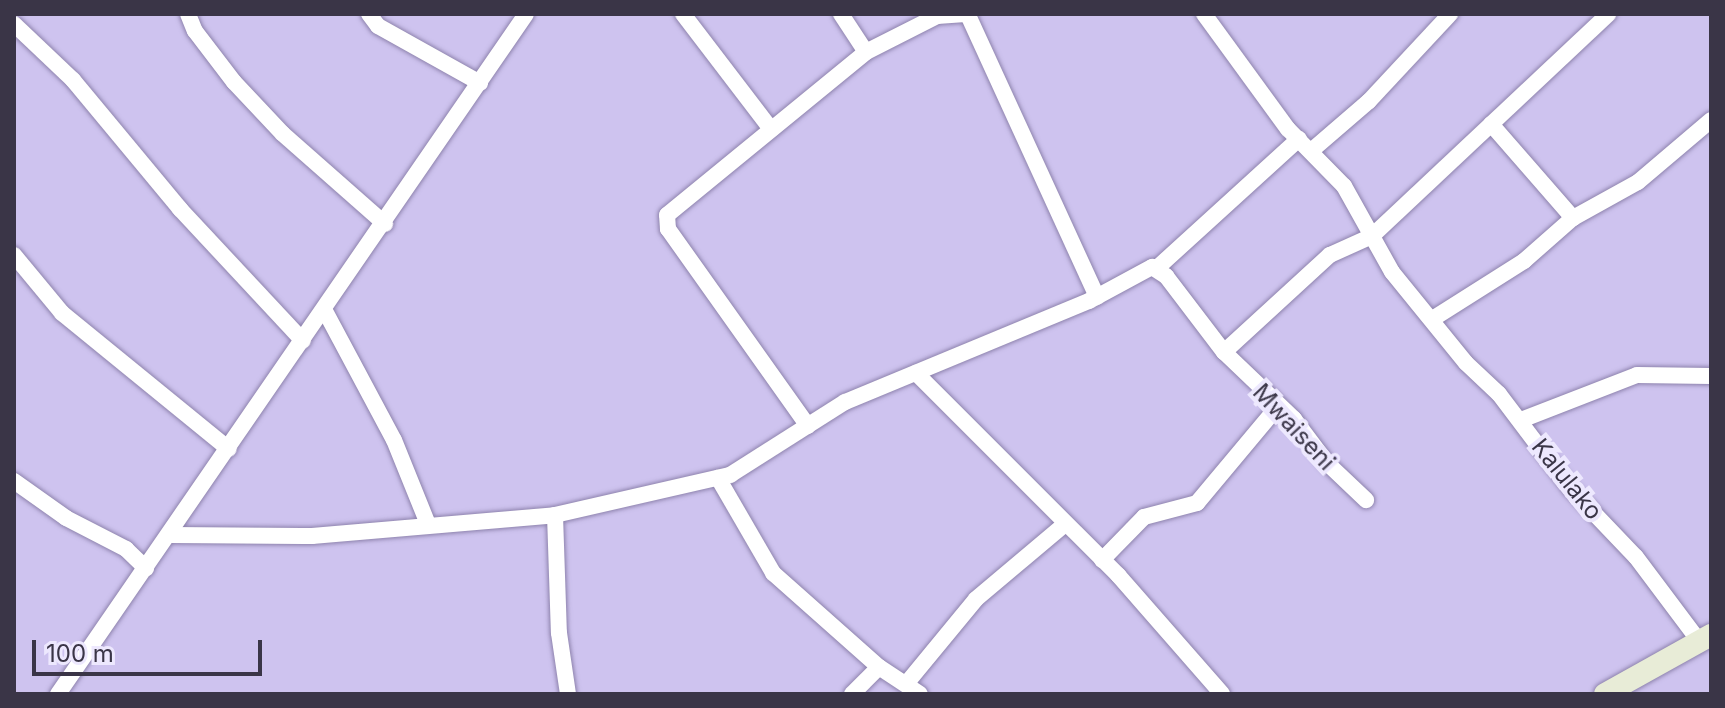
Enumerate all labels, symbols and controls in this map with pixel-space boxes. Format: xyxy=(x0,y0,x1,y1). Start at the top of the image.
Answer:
street label: Mwaiseni xyxy=(1247,378,1341,476)
street label: Kalulako xyxy=(1526,433,1608,525)
scale bar xyxy=(36,624,266,674)
text: 100 m xyxy=(46,639,114,668)

